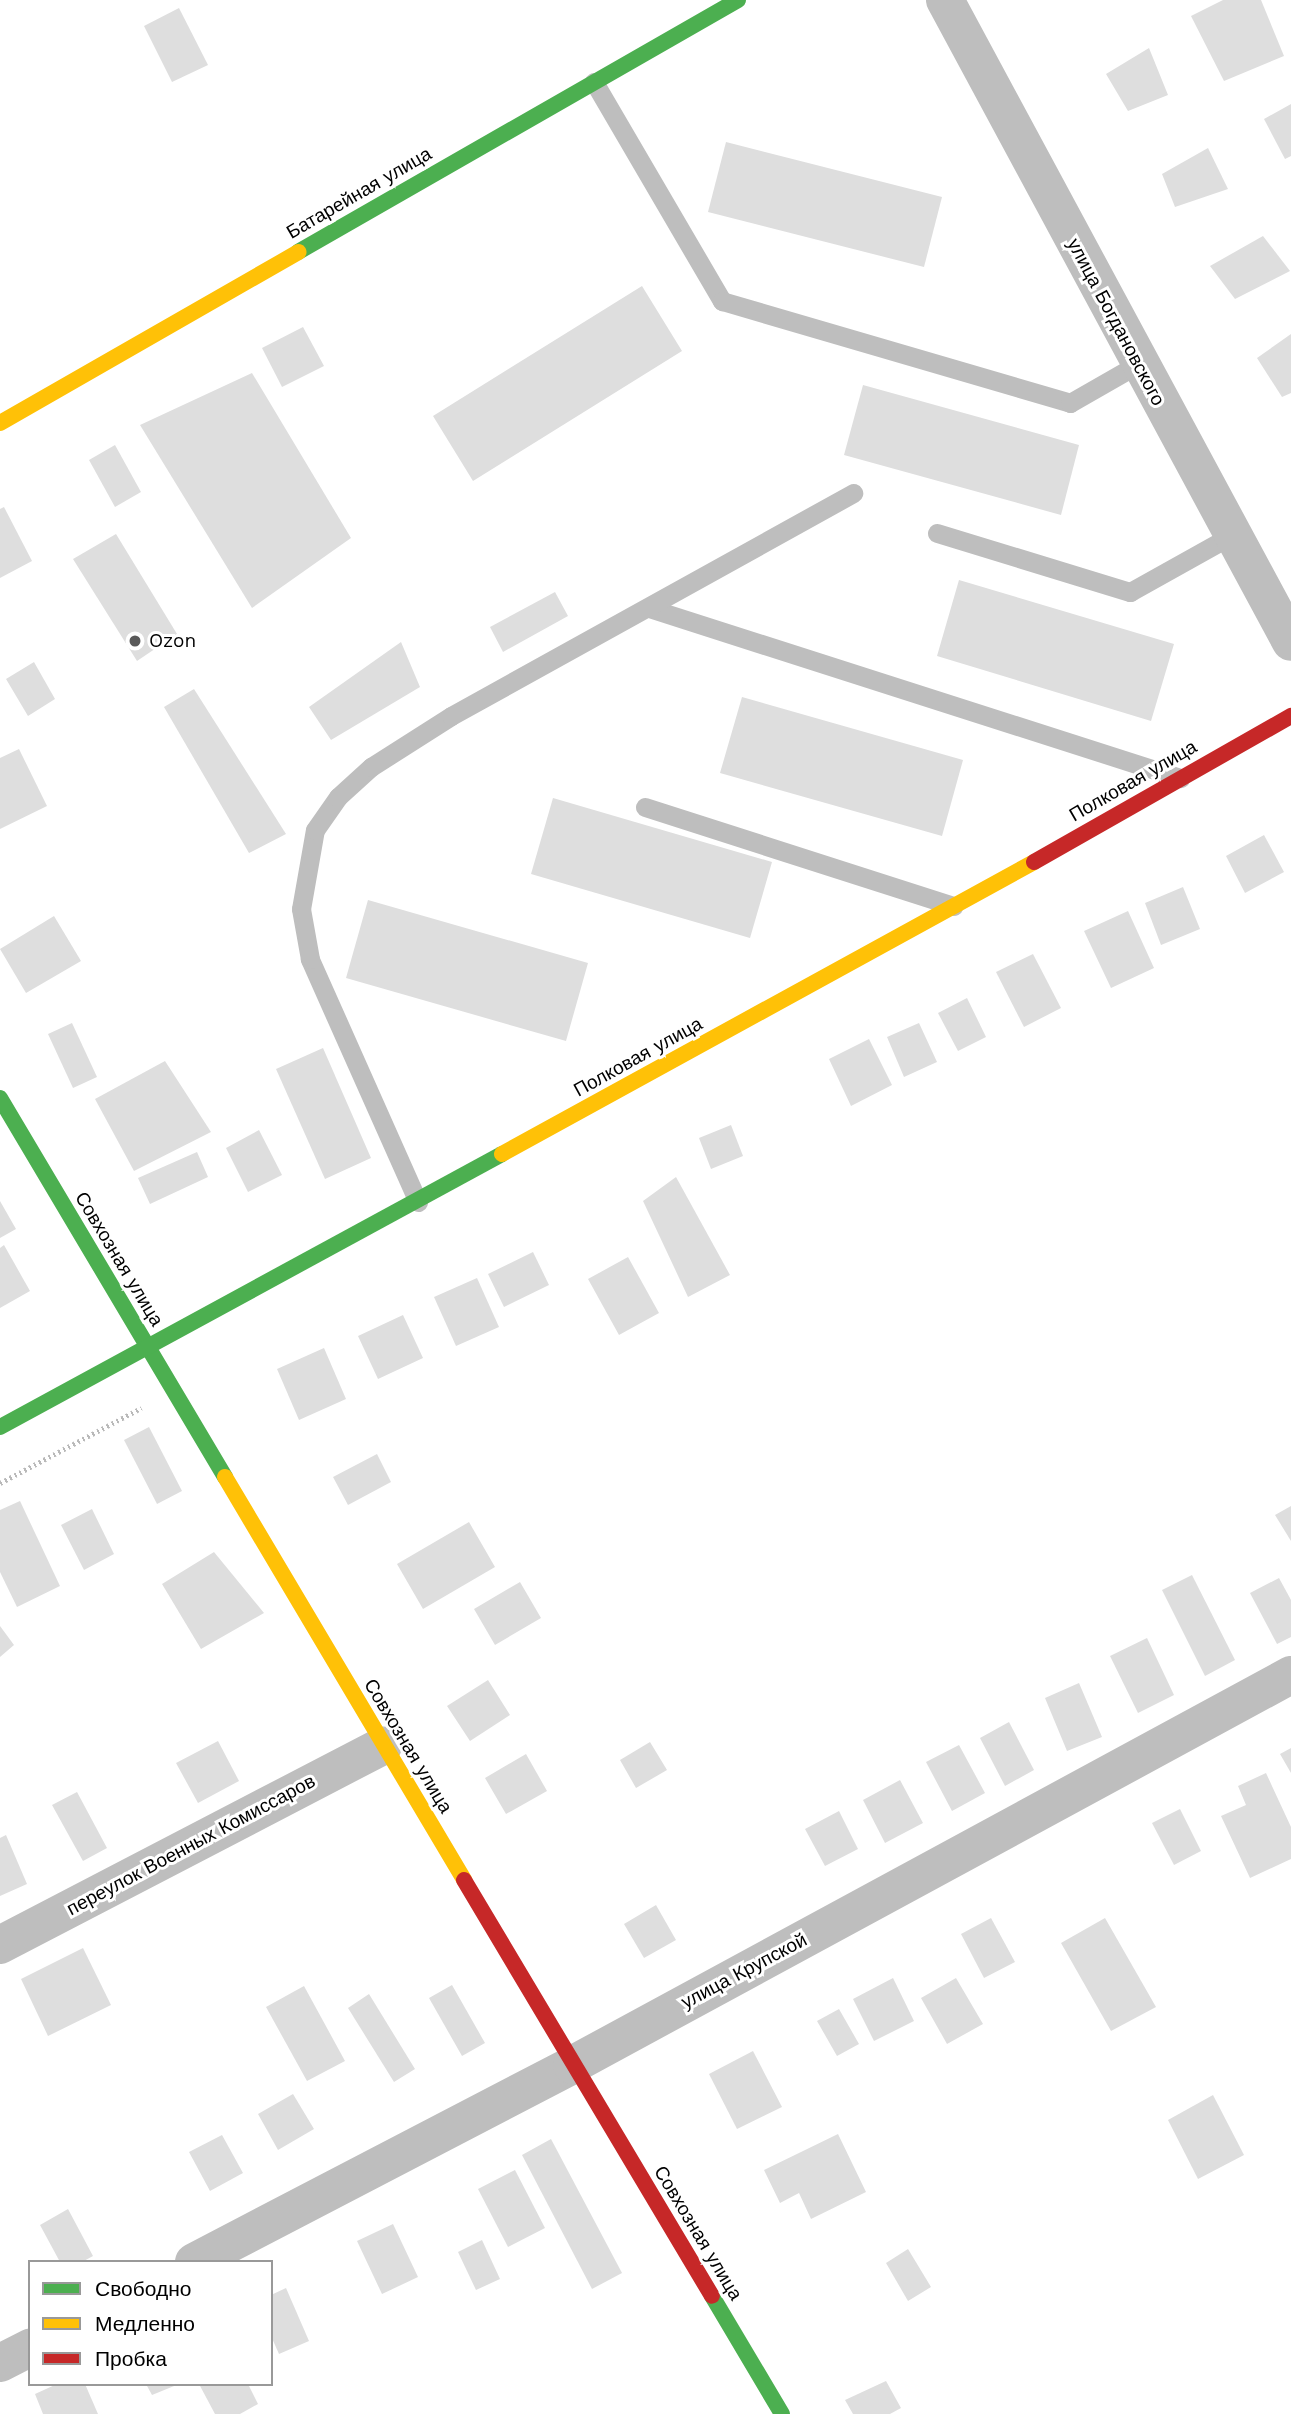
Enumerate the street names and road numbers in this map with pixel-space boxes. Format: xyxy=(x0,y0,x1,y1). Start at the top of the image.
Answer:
street label: Батарейная улица xyxy=(283,142,435,244)
street label: улица Богдановского xyxy=(1062,234,1170,410)
street label: Полковая улица xyxy=(1065,735,1201,827)
street label: Полковая улица xyxy=(570,1012,706,1102)
street label: Совхозная улица xyxy=(70,1188,168,1330)
street label: Совхозная улица xyxy=(359,1675,457,1817)
street label: переулок Военных Комиссаров xyxy=(63,1770,319,1920)
street label: улица Крупской xyxy=(677,1928,811,2014)
street label: Совхозная улица xyxy=(649,2162,747,2304)

